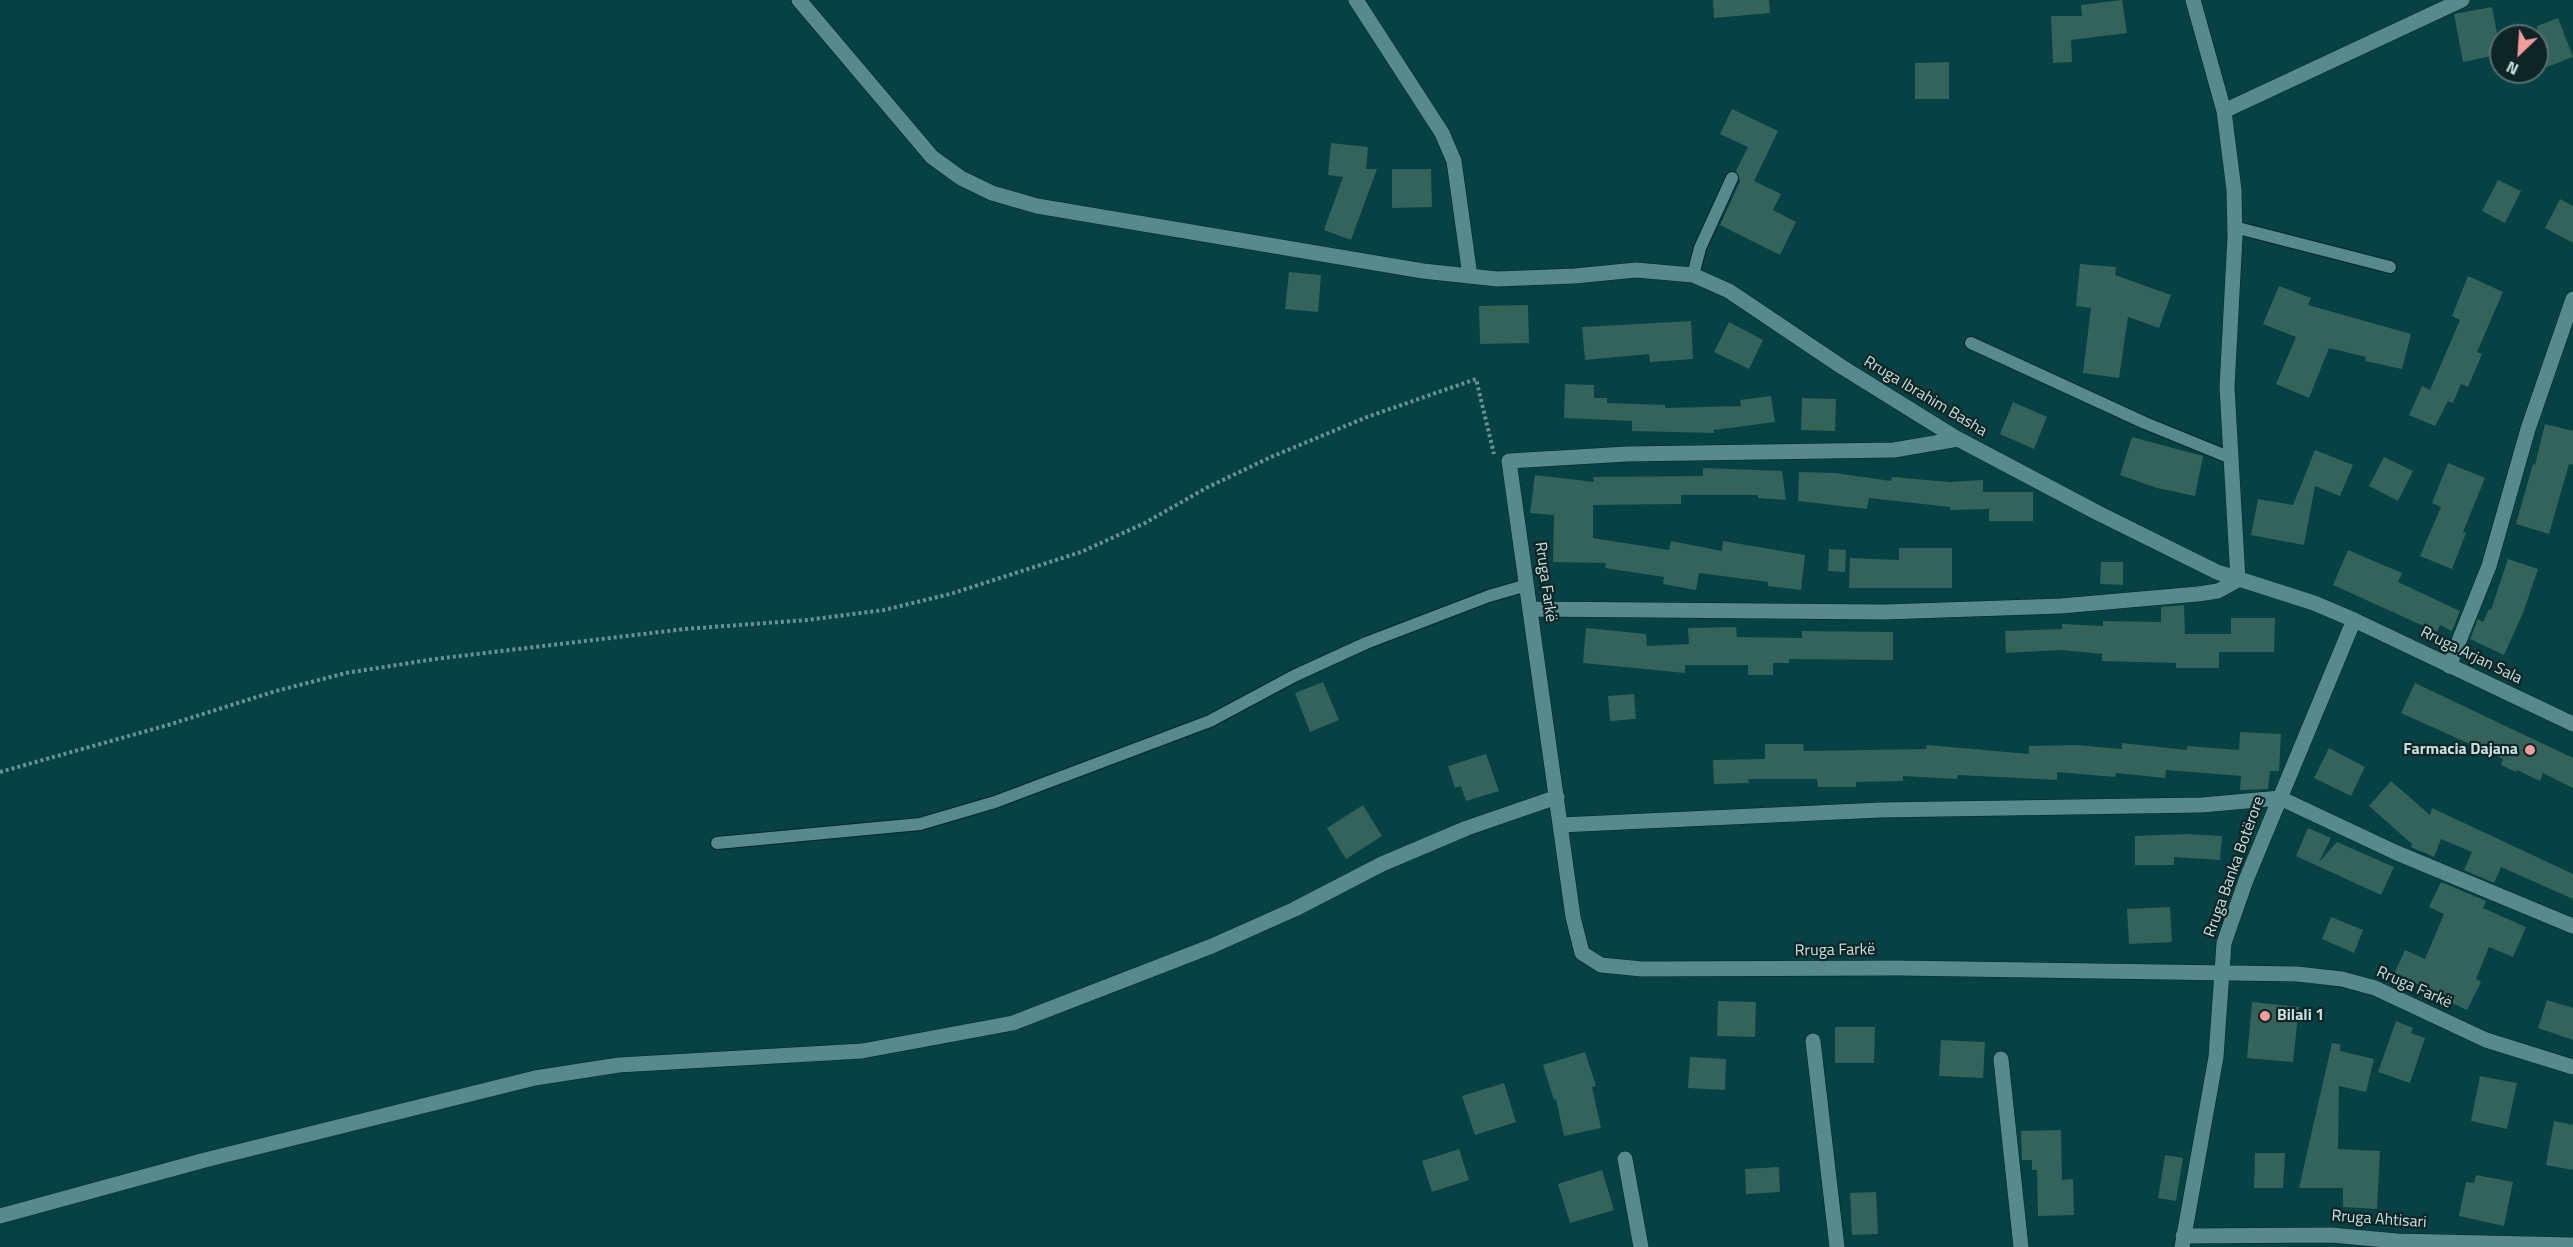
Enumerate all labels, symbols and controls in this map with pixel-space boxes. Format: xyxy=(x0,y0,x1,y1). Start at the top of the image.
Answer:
north arrow xyxy=(2489,24,2549,84)
text: N xyxy=(2502,55,2522,82)
street label: Rruga Ibrahim Basha xyxy=(1860,353,1990,441)
street label: Rruga Farkë xyxy=(1530,541,1560,623)
street label: Rruga Arjan Sala xyxy=(2417,623,2525,689)
place label: Farmacia Dajana xyxy=(2403,740,2518,760)
marker: Farmacia Dajana xyxy=(2523,743,2537,757)
street label: Rruga Banka Botërore xyxy=(2201,794,2269,940)
street label: Rruga Farkë xyxy=(1795,941,1875,961)
street label: Rruga Farkë xyxy=(2373,963,2455,1013)
place label: Bilali 1 xyxy=(2277,1006,2324,1026)
marker: Bilali 1 xyxy=(2258,1009,2272,1023)
street label: Rruga Ahtisari xyxy=(2331,1207,2427,1233)

